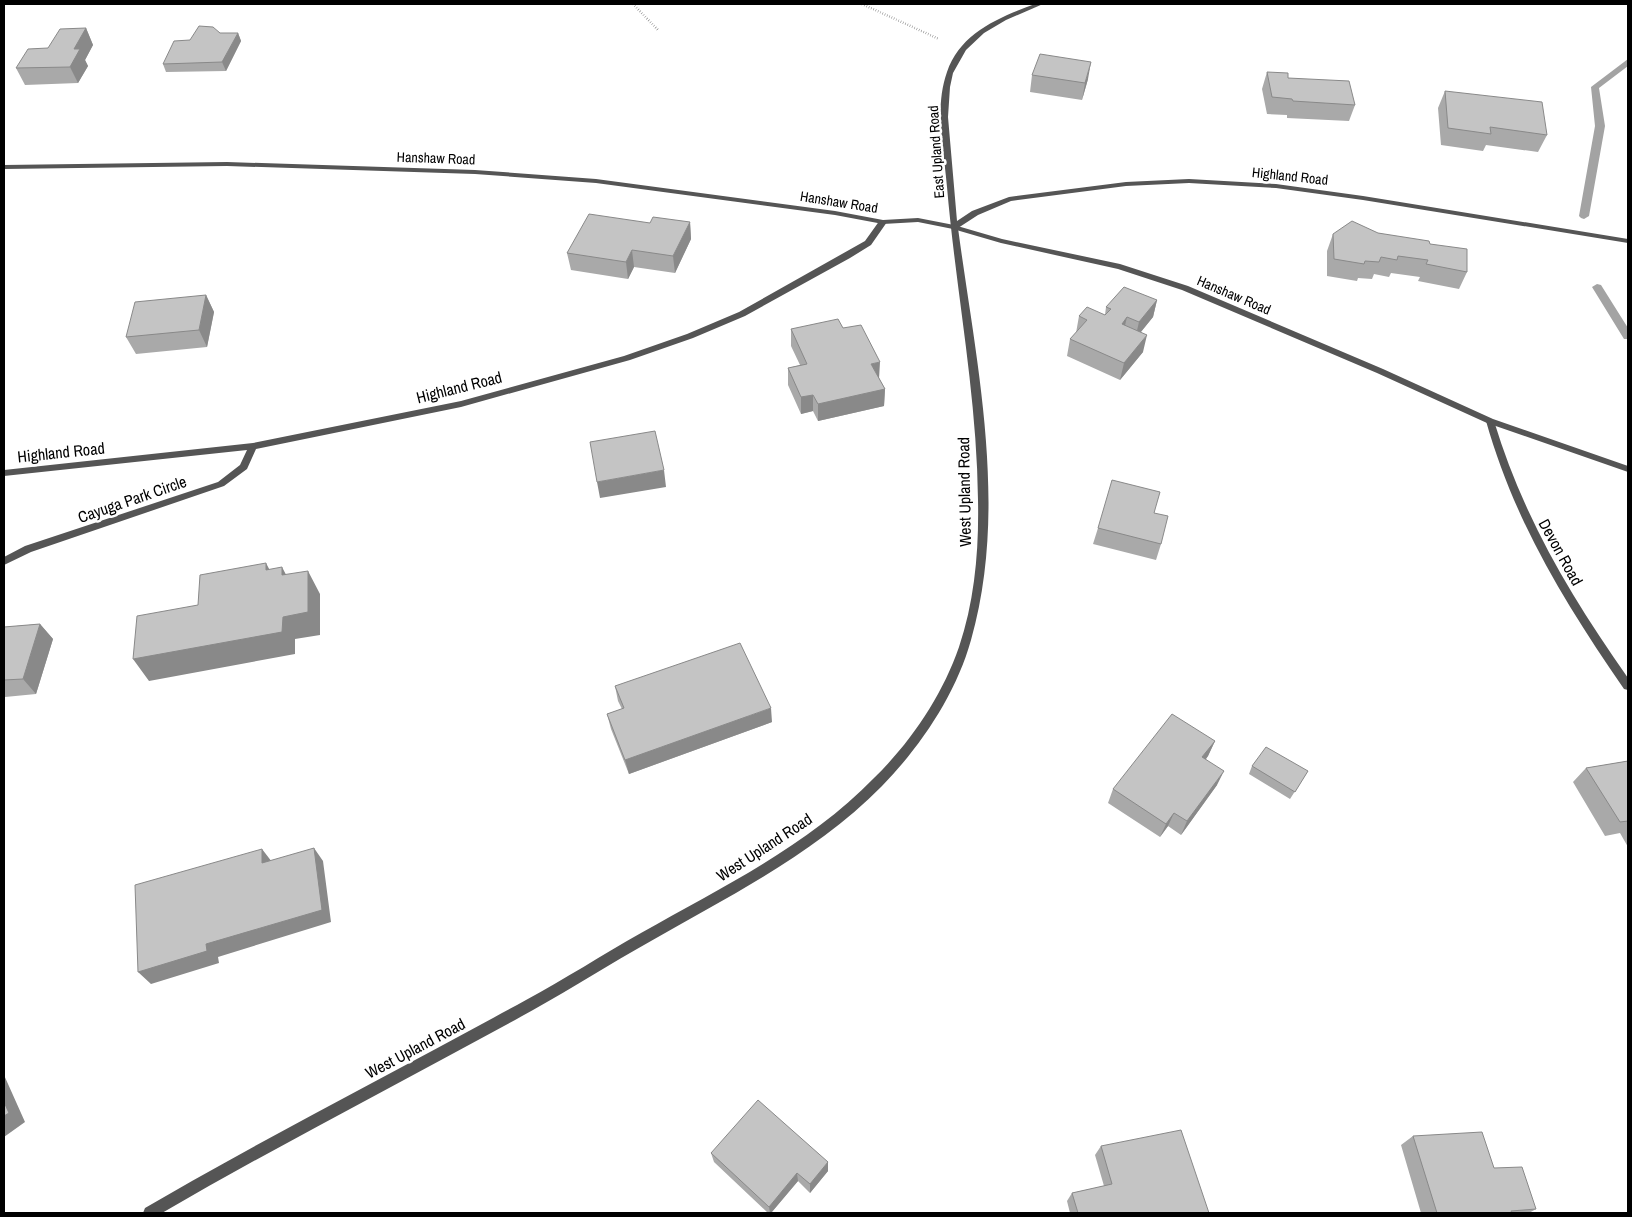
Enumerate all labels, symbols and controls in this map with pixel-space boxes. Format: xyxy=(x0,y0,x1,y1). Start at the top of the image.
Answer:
street label: East Upland Road xyxy=(924,105,948,199)
street label: Hanshaw Road xyxy=(396,148,476,168)
street label: Highland Road xyxy=(1251,163,1329,189)
street label: Hanshaw Road xyxy=(799,187,879,217)
street label: Hanshaw Road xyxy=(1194,271,1274,319)
street label: Highland Road xyxy=(414,366,504,408)
street label: Highland Road xyxy=(16,436,106,468)
street label: West Upland Road xyxy=(952,437,976,547)
street label: Cayuga Park Circle xyxy=(75,470,189,528)
street label: Devon Road xyxy=(1534,515,1588,589)
street label: West Upland Road xyxy=(712,808,816,886)
street label: West Upland Road xyxy=(361,1012,469,1084)

